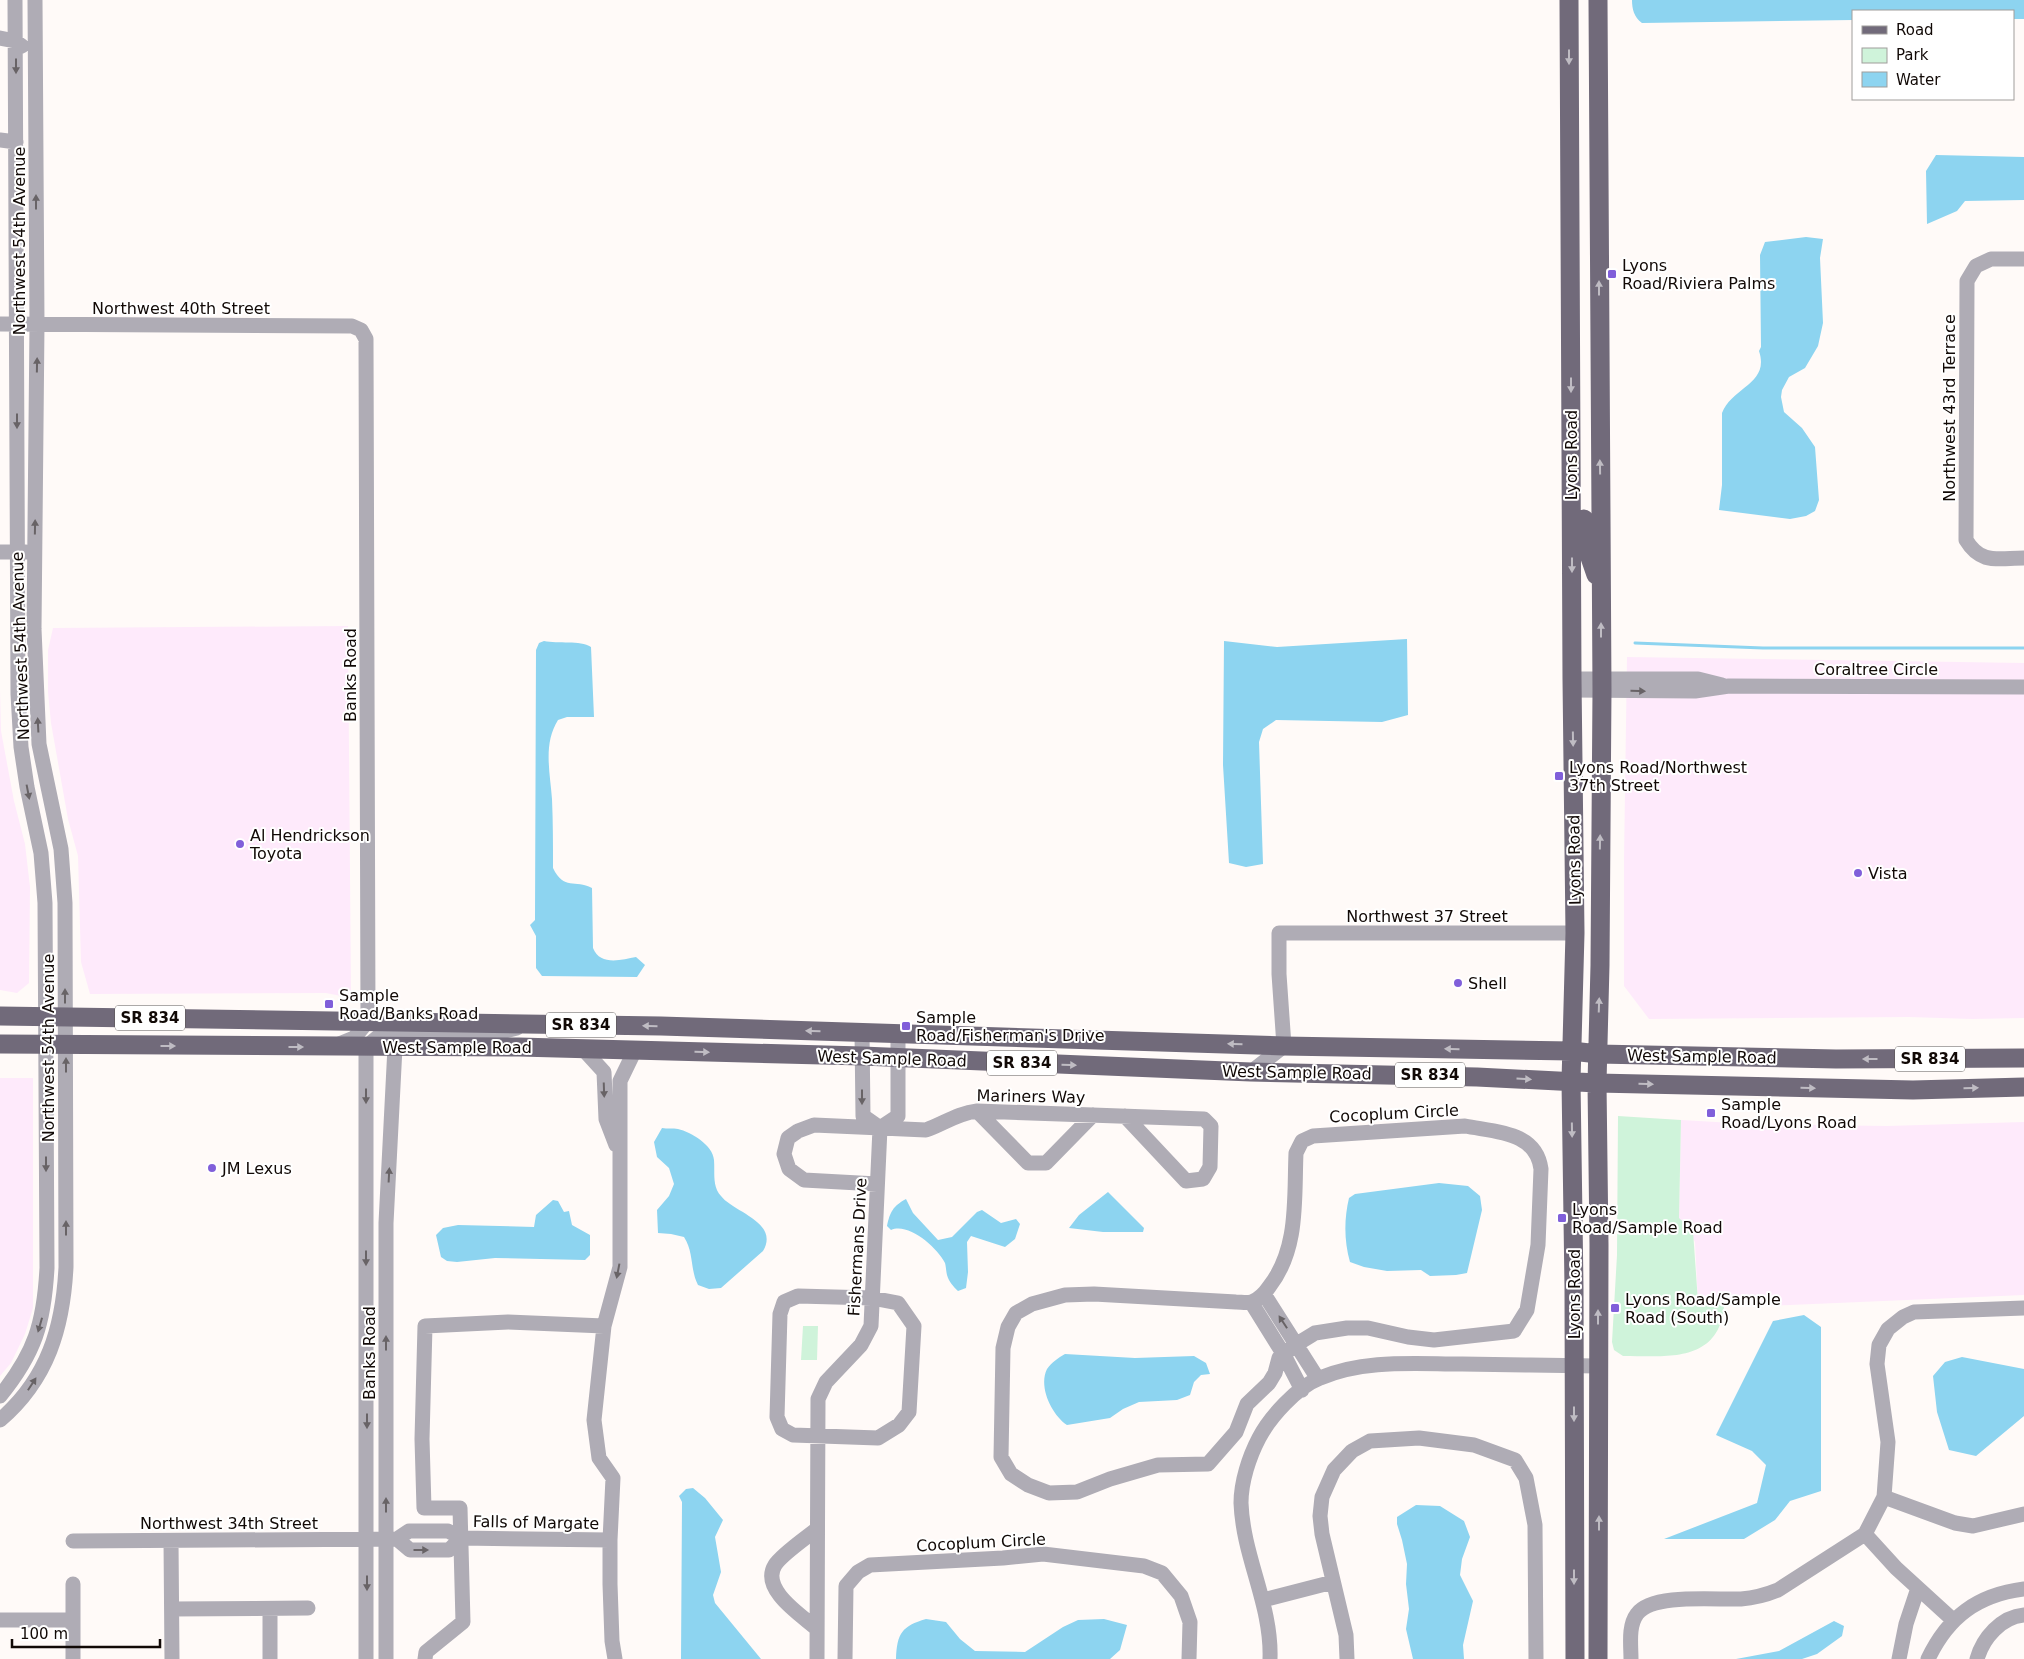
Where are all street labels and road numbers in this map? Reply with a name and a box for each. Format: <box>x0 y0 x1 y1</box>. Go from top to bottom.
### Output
street label: Northwest 54th Avenue <box>10 147 29 335</box>
street label: Northwest 40th Street <box>92 299 270 318</box>
street label: Northwest 43rd Terrace <box>1940 314 1959 502</box>
street label: Lyons Road <box>1562 410 1581 500</box>
street label: Northwest 54th Avenue <box>8 551 33 741</box>
street label: Banks Road <box>341 628 360 722</box>
street label: Coraltree Circle <box>1814 660 1938 679</box>
street label: Lyons Road <box>1564 815 1585 905</box>
street label: Northwest 37 Street <box>1346 907 1508 926</box>
street label: Northwest 54th Avenue <box>39 954 58 1142</box>
road number: SR 834 <box>115 1006 185 1030</box>
road number: SR 834 <box>546 1012 616 1038</box>
street label: West Sample Road <box>382 1038 532 1057</box>
street label: West Sample Road <box>817 1046 967 1071</box>
street label: West Sample Road <box>1627 1046 1777 1067</box>
road number: SR 834 <box>1895 1046 1965 1072</box>
road number: SR 834 <box>987 1050 1057 1076</box>
street label: West Sample Road <box>1222 1062 1372 1083</box>
road number: SR 834 <box>1395 1062 1465 1088</box>
street label: Mariners Way <box>976 1086 1085 1107</box>
street label: Cocoplum Circle <box>1329 1101 1459 1126</box>
street label: Fishermans Drive <box>844 1177 871 1317</box>
street label: Lyons Road <box>1565 1249 1584 1339</box>
street label: Banks Road <box>360 1306 379 1400</box>
street label: Falls of Margate <box>473 1512 599 1533</box>
street label: Northwest 34th Street <box>140 1514 318 1533</box>
street label: Cocoplum Circle <box>916 1530 1046 1555</box>

